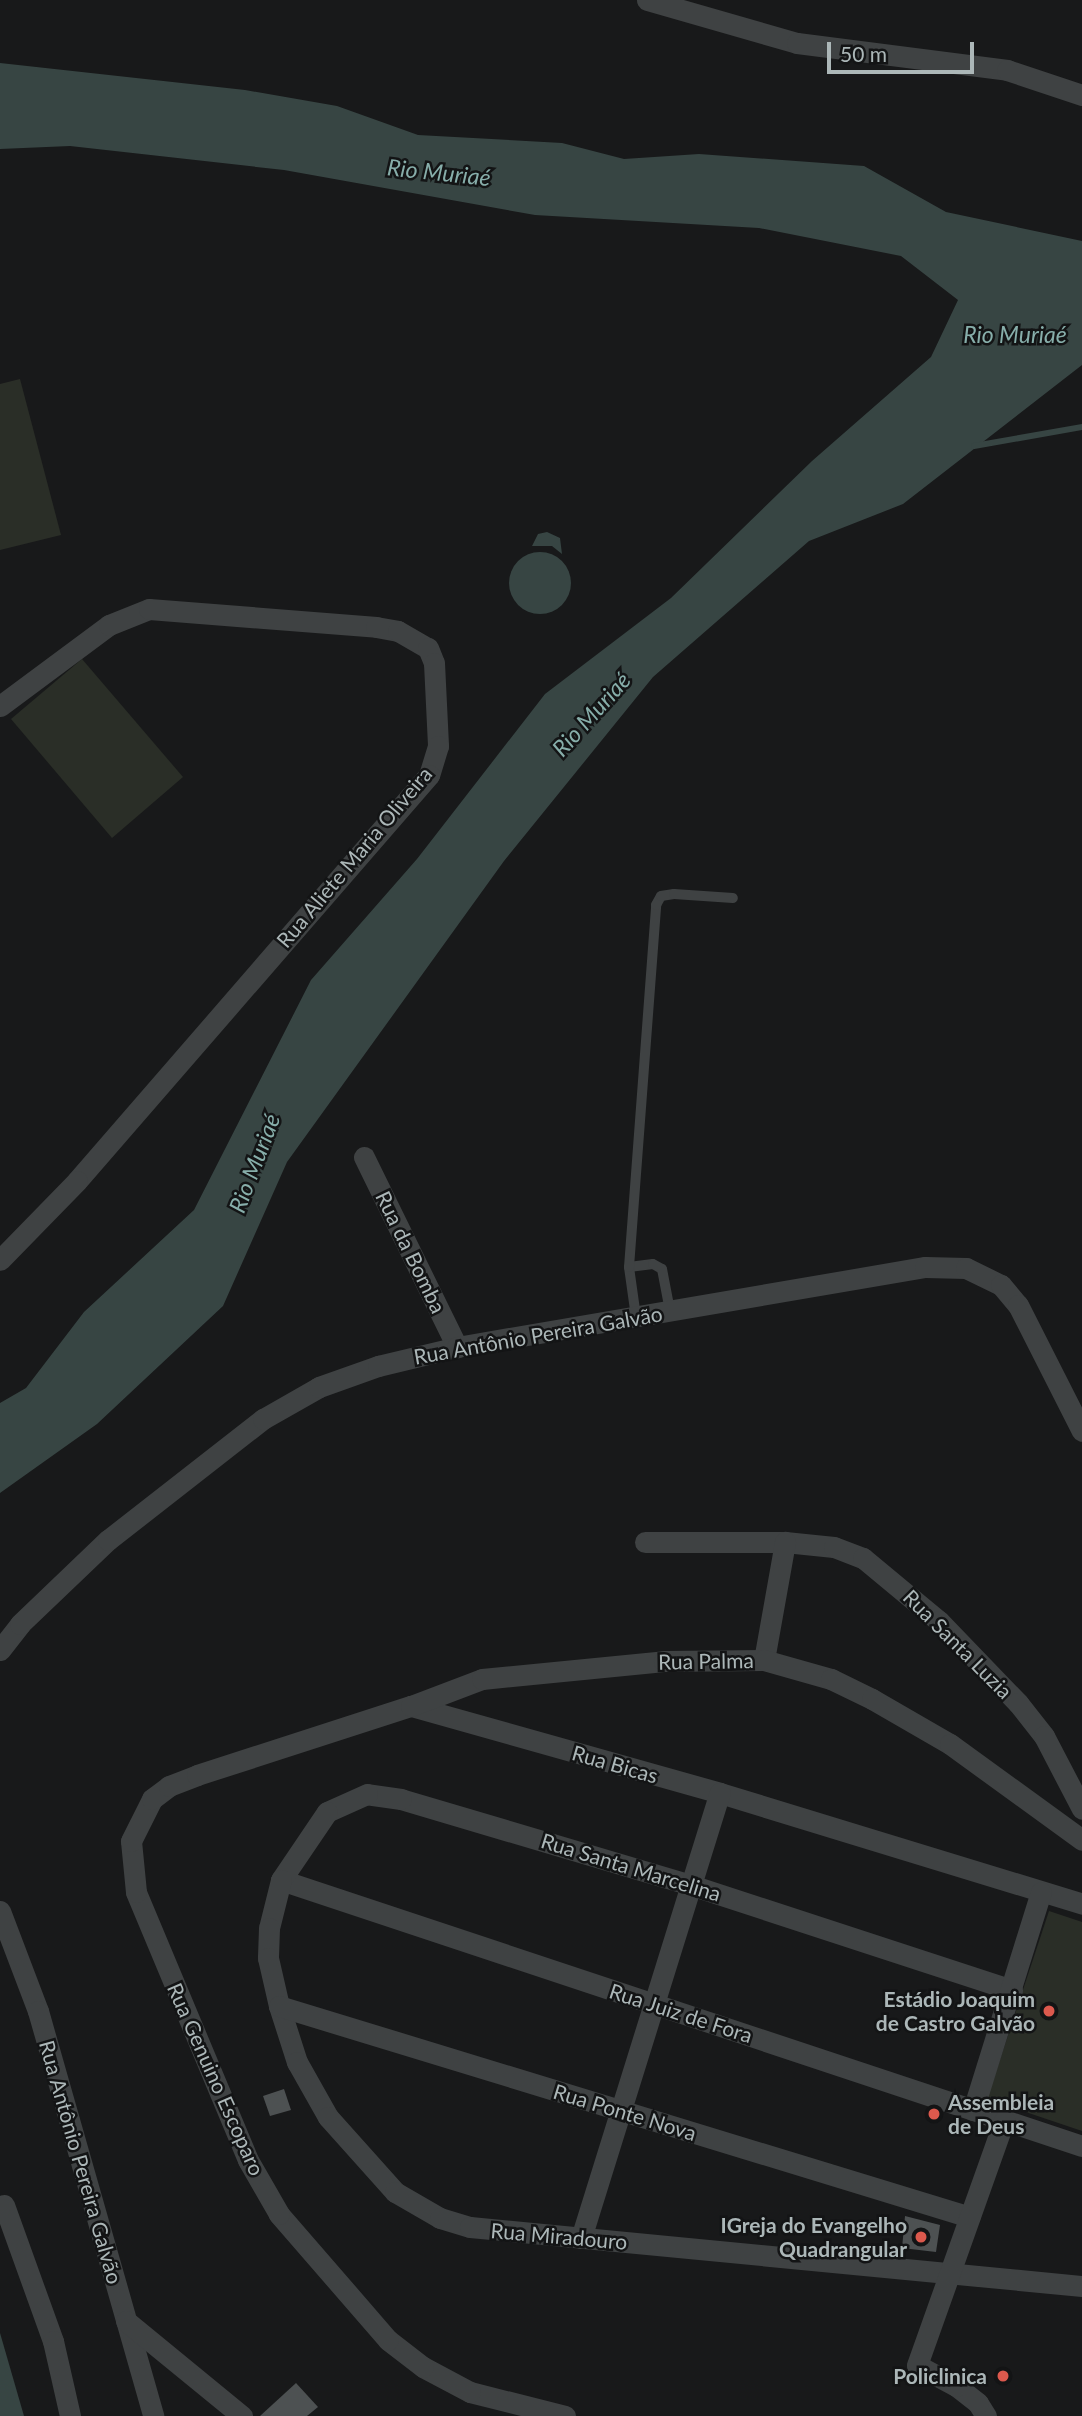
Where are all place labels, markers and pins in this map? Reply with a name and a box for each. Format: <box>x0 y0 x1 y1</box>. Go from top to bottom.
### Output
place label: Estádio Joaquim de Castro Galvão <box>876 1986 1035 2036</box>
marker: Estádio Joaquim de Castro Galvão <box>1041 2003 1057 2019</box>
place label: Assembleia de Deus <box>948 2089 1054 2139</box>
marker: Assembleia de Deus <box>926 2106 942 2122</box>
place label: IGreja do Evangelho Quadrangular <box>720 2212 907 2262</box>
marker: IGreja do Evangelho Quadrangular <box>913 2229 929 2245</box>
place label: Policlinica <box>893 2363 987 2389</box>
marker: Policlinica <box>993 2366 1013 2386</box>

